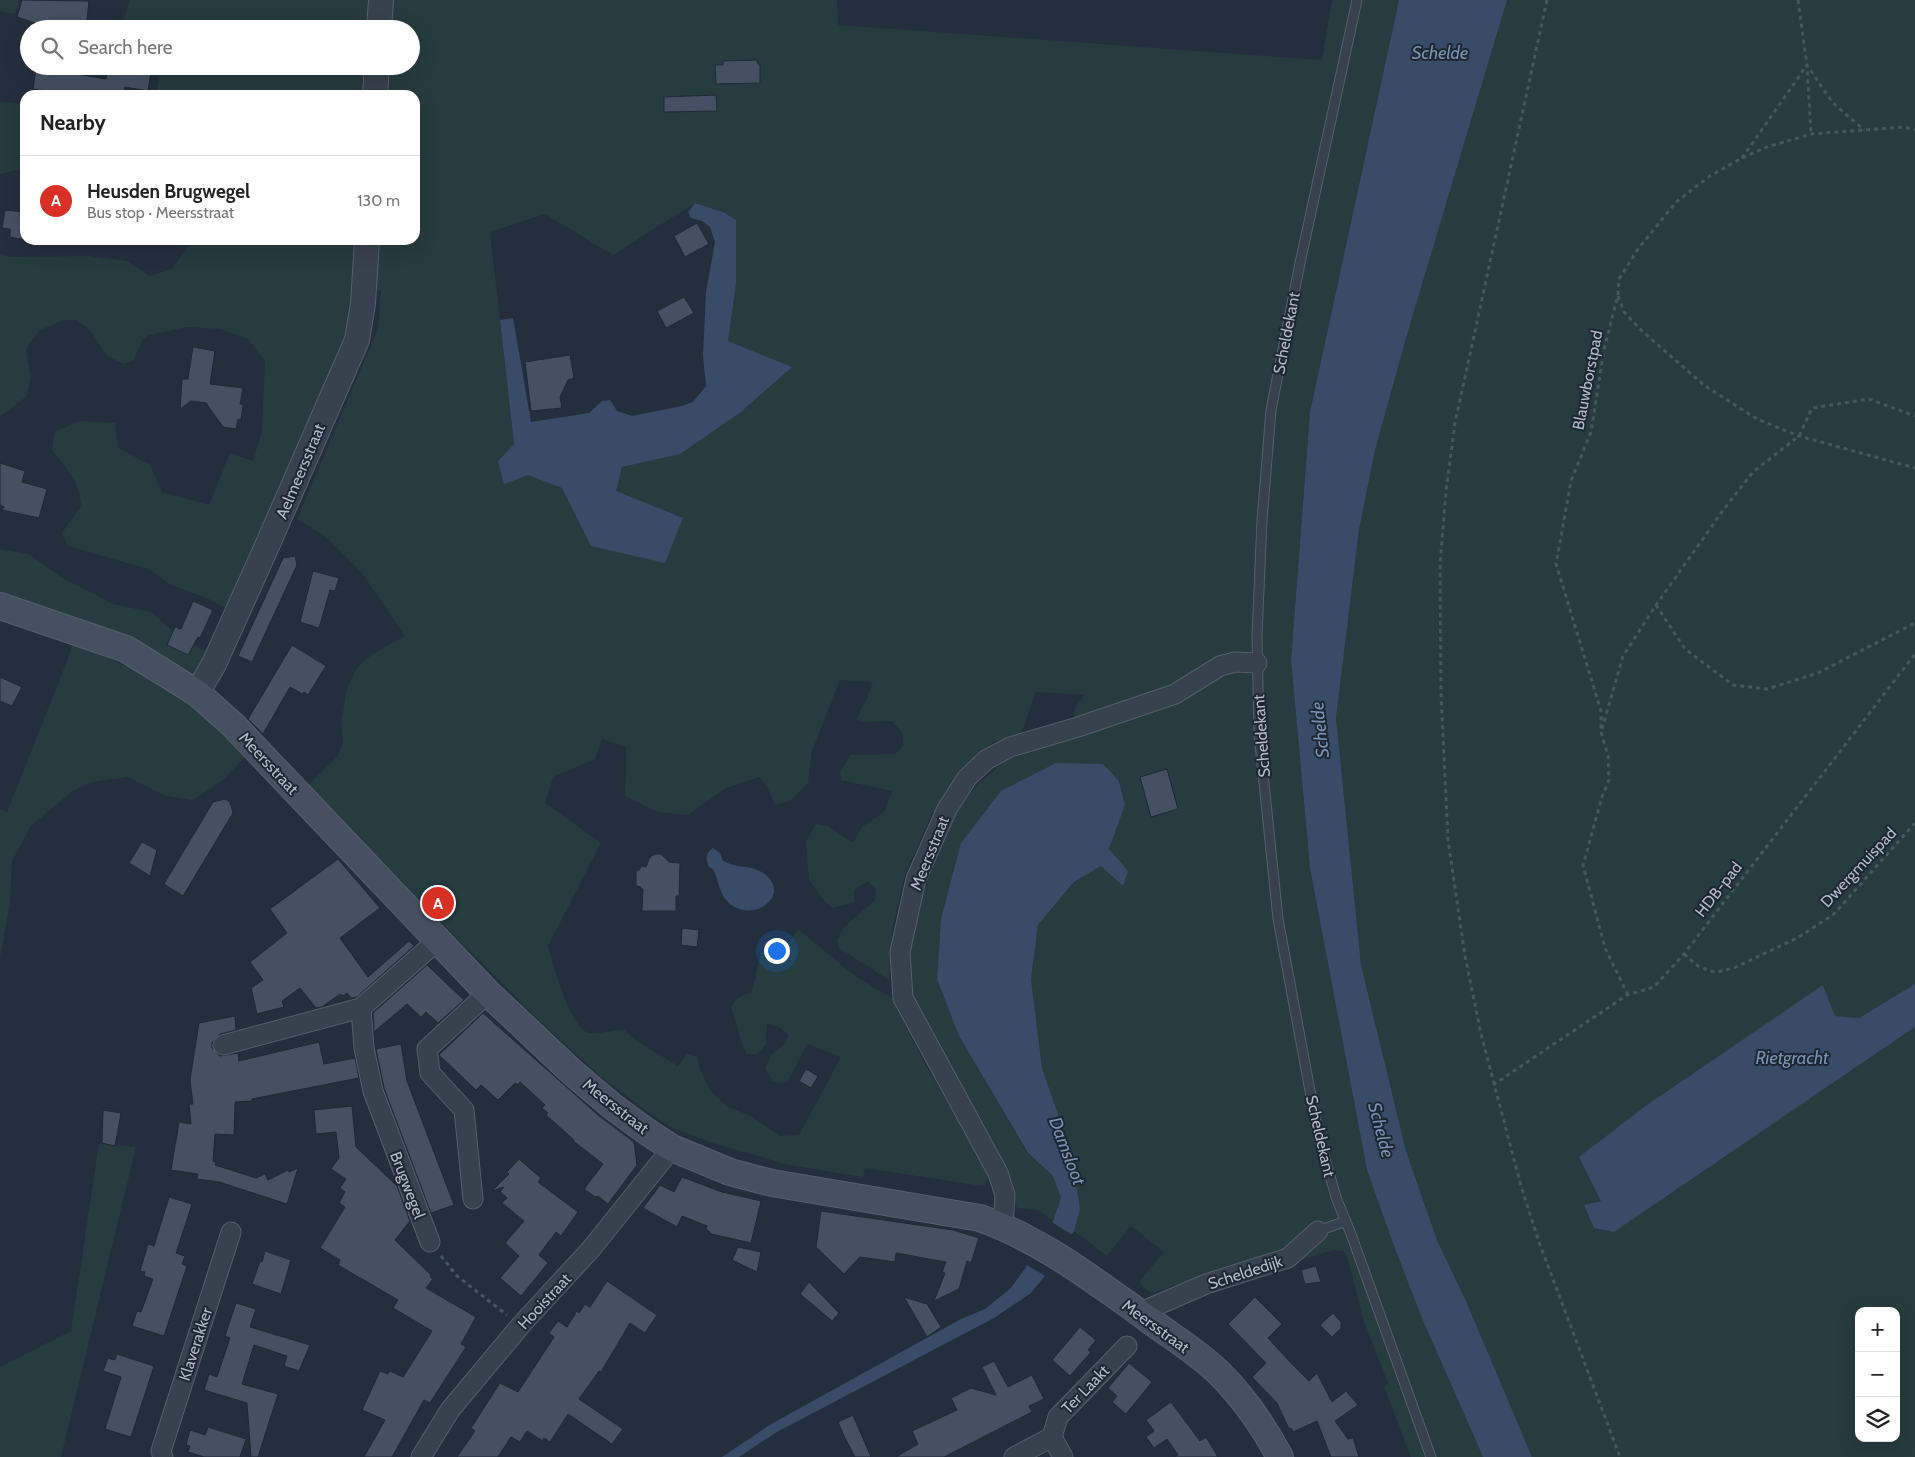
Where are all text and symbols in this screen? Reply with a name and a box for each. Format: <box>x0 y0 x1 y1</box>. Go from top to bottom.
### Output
search box <box>20 20 420 75</box>
icon: search <box>38 34 66 62</box>
text: Search here <box>78 36 172 59</box>
water label: Schelde <box>1412 42 1468 64</box>
text: Nearby <box>40 110 106 135</box>
text: Heusden Brugwegel <box>87 180 250 203</box>
text: A <box>51 191 61 210</box>
text: 130 m <box>357 191 400 210</box>
text: Bus stop · Meersstraat <box>87 203 234 222</box>
street label: Scheldekant <box>1269 290 1304 376</box>
street label: Blauwborstpad <box>1569 329 1606 432</box>
street label: Aelmeersstraat <box>272 420 329 522</box>
street label: Scheldekant <box>1249 693 1274 778</box>
water label: Schelde <box>1306 701 1334 759</box>
street label: Meersstraat <box>235 728 303 799</box>
street label: Meersstraat <box>906 813 953 893</box>
street label: Dwergmuispad <box>1817 823 1900 911</box>
street label: HDB-pad <box>1691 858 1746 921</box>
pin: A <box>422 884 454 922</box>
your location <box>764 938 790 964</box>
water label: Rietgracht <box>1756 1047 1829 1069</box>
street label: Meersstraat <box>579 1075 653 1138</box>
street label: Scheldekant <box>1302 1093 1339 1179</box>
water label: Schelde <box>1363 1100 1399 1160</box>
water label: Damsloot <box>1044 1114 1090 1189</box>
street label: Brugwegel <box>386 1149 429 1222</box>
street label: Scheldedijk <box>1206 1251 1286 1293</box>
street label: Hooistraat <box>514 1269 575 1333</box>
street label: Meersstraat <box>1118 1296 1193 1357</box>
street label: Klaverakker <box>175 1304 217 1383</box>
map controls <box>1855 1307 1900 1442</box>
button: + <box>1855 1307 1900 1352</box>
button: − <box>1855 1352 1900 1397</box>
street label: Ter Laakt <box>1058 1361 1113 1418</box>
button: layers <box>1855 1397 1900 1442</box>

